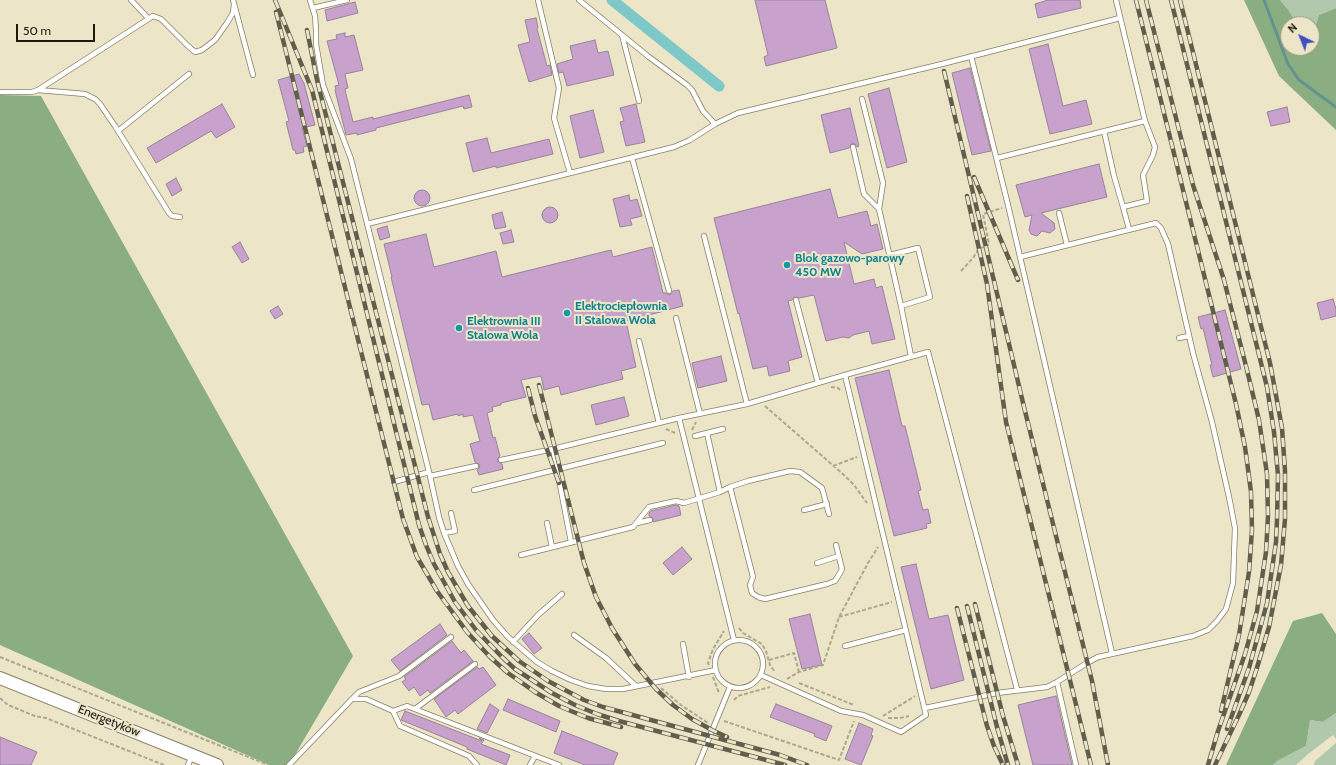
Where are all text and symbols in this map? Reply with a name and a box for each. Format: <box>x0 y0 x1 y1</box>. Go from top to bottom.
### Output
scale bar <box>18 16 97 42</box>
north arrow <box>1280 16 1320 56</box>
text: N <box>1285 20 1300 36</box>
text: 50 m <box>23 23 51 38</box>
place label: Blok gazowo-parowy 450 MW <box>795 251 904 279</box>
marker: Blok gazowo-parowy 450 MW <box>782 260 792 270</box>
place label: Elektrociepłownia II Stalowa Wola <box>575 299 667 327</box>
marker: Elektrociepłownia II Stalowa Wola <box>562 308 572 318</box>
place label: Elektrownia III Stalowa Wola <box>467 314 541 342</box>
marker: Elektrownia III Stalowa Wola <box>454 323 464 333</box>
street label: Energetyków <box>76 702 142 740</box>

